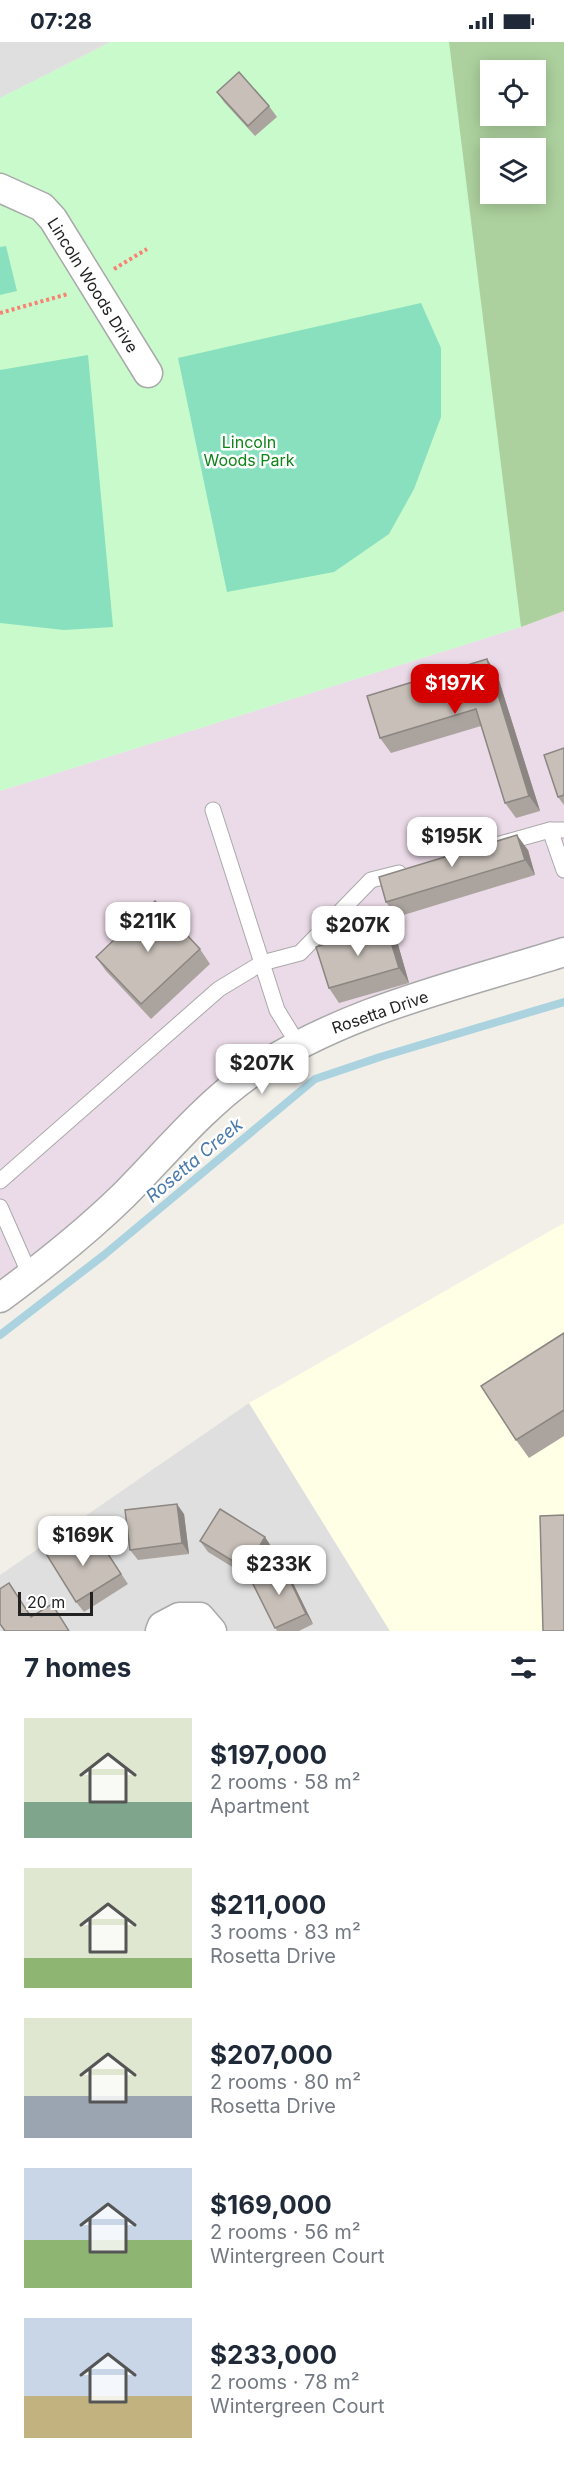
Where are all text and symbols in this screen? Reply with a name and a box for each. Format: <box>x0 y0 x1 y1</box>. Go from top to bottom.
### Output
text: 07:28 <box>30 8 92 34</box>
map controls <box>480 60 546 204</box>
button: locate <box>480 60 546 126</box>
button: layers <box>480 138 546 204</box>
street label: Lincoln Woods Drive <box>43 214 143 356</box>
park label: Lincoln Woods Park <box>203 432 295 470</box>
pin: $197K <box>413 664 497 715</box>
text: $197K <box>425 671 485 695</box>
pin: $195K <box>410 817 494 868</box>
text: $195K <box>421 824 483 848</box>
pin: $211K <box>106 902 190 953</box>
pin: $207K <box>316 906 400 957</box>
text: $211K <box>119 909 177 933</box>
text: $207K <box>326 913 390 937</box>
street label: Rosetta Drive <box>329 986 431 1038</box>
pin: $207K <box>220 1044 304 1095</box>
text: $207K <box>230 1051 294 1075</box>
water label: Rosetta Creek <box>141 1113 247 1206</box>
pin: $169K <box>41 1516 125 1567</box>
text: $169K <box>52 1523 114 1547</box>
pin: $233K <box>237 1545 321 1596</box>
text: $233K <box>246 1552 312 1576</box>
scale bar <box>18 1589 93 1616</box>
text: 20 m <box>27 1592 65 1612</box>
icon: filters <box>507 1651 540 1684</box>
text: 7 homes <box>24 1652 131 1683</box>
text: $197,000 <box>210 1739 327 1770</box>
icon: home <box>72 1742 144 1814</box>
text: 2 rooms · 58 m² <box>210 1770 361 1794</box>
text: Apartment <box>210 1794 309 1818</box>
text: $211,000 <box>210 1889 326 1920</box>
icon: home <box>72 1892 144 1964</box>
text: 3 rooms · 83 m² <box>210 1920 361 1944</box>
text: Rosetta Drive <box>210 1944 336 1968</box>
text: $207,000 <box>210 2039 333 2070</box>
icon: home <box>72 2042 144 2114</box>
text: 2 rooms · 80 m² <box>210 2070 361 2094</box>
text: Rosetta Drive <box>210 2094 336 2118</box>
text: $169,000 <box>210 2189 332 2220</box>
icon: home <box>72 2192 144 2264</box>
text: 2 rooms · 56 m² <box>210 2220 361 2244</box>
text: Wintergreen Court <box>210 2244 385 2268</box>
text: $233,000 <box>210 2339 337 2370</box>
icon: home <box>72 2342 144 2414</box>
text: 2 rooms · 78 m² <box>210 2370 359 2394</box>
text: Wintergreen Court <box>210 2394 385 2418</box>

